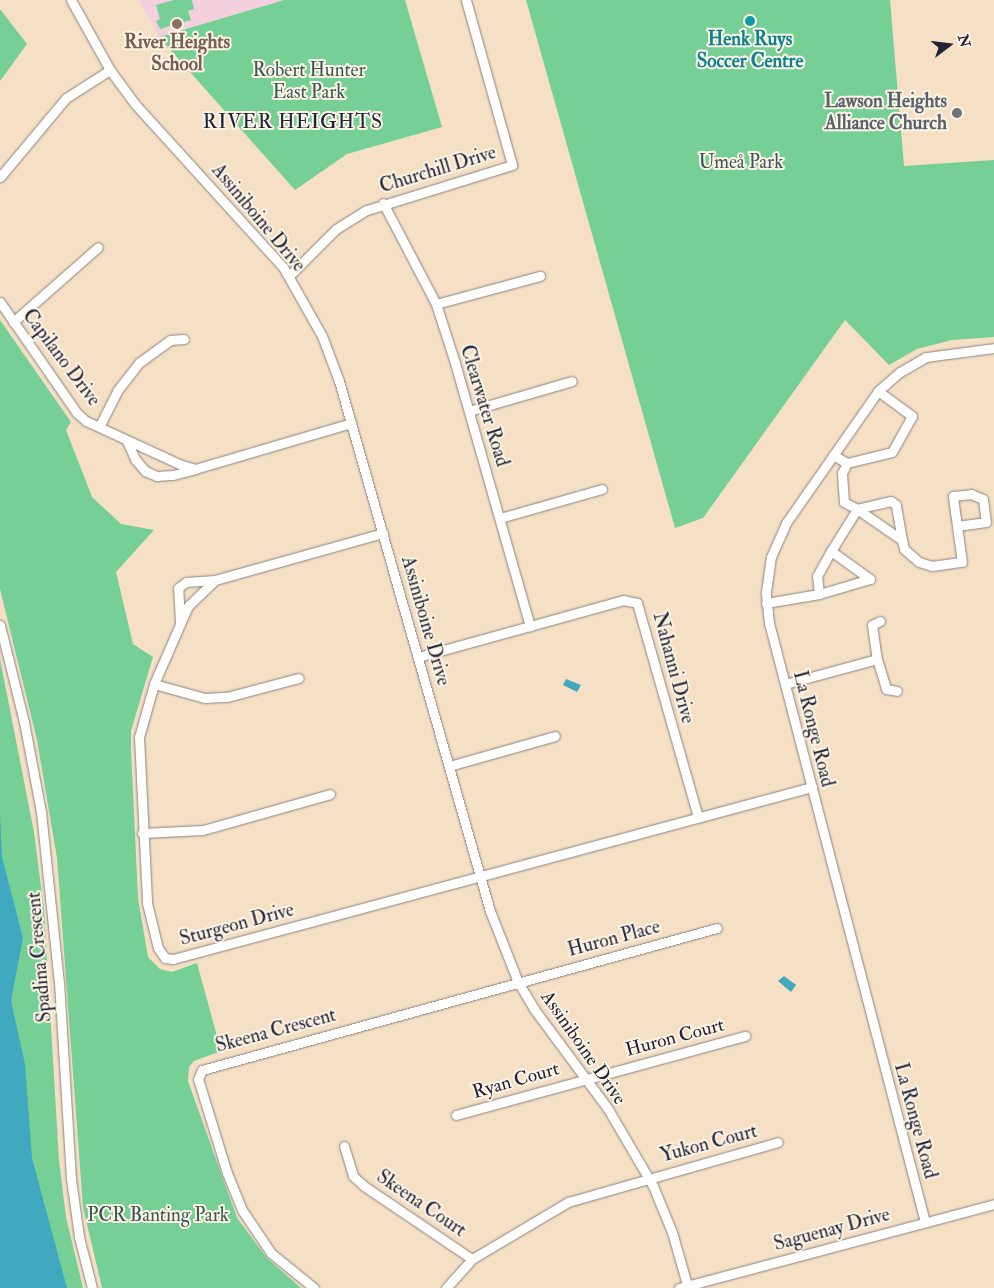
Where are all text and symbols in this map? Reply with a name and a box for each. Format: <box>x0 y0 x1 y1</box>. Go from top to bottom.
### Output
marker: Henk Ruys Soccer Centre <box>744 15 756 27</box>
marker: River Heights School <box>171 18 183 30</box>
north arrow <box>924 20 974 70</box>
place label: Henk Ruys Soccer Centre <box>697 29 803 73</box>
place label: River Heights School <box>124 32 230 76</box>
text: N <box>954 33 974 49</box>
park label: Robert Hunter East Park <box>252 60 366 104</box>
place label: Lawson Heights Alliance Church <box>824 91 947 135</box>
marker: Lawson Heights Alliance Church <box>951 107 963 119</box>
district label: RIVER HEIGHTS <box>201 109 385 133</box>
street label: Churchill Drive <box>377 141 499 199</box>
park label: Umeå Park <box>699 152 783 174</box>
street label: Assiniboine Drive <box>206 159 310 277</box>
street label: Capilano Drive <box>17 305 105 411</box>
street label: Clearwater Road <box>455 342 513 470</box>
street label: Assiniboine Drive <box>396 554 454 688</box>
street label: Nahanni Drive <box>647 610 699 726</box>
street label: La Ronge Road <box>788 669 838 789</box>
street label: Spadina Crescent <box>23 891 57 1023</box>
street label: Sturgeon Drive <box>177 899 297 951</box>
street label: Huron Place <box>565 916 663 962</box>
street label: Assiniboine Drive <box>535 987 631 1109</box>
street label: Skeena Crescent <box>213 1004 339 1058</box>
street label: Huron Court <box>623 1014 727 1062</box>
street label: Ryan Court <box>470 1058 562 1104</box>
street label: La Ronge Road <box>889 1061 941 1181</box>
street label: Yukon Court <box>658 1120 760 1168</box>
street label: Skeena Court <box>372 1166 470 1242</box>
street label: Saguenay Drive <box>772 1204 892 1256</box>
park label: PCR Banting Park <box>87 1205 229 1227</box>

